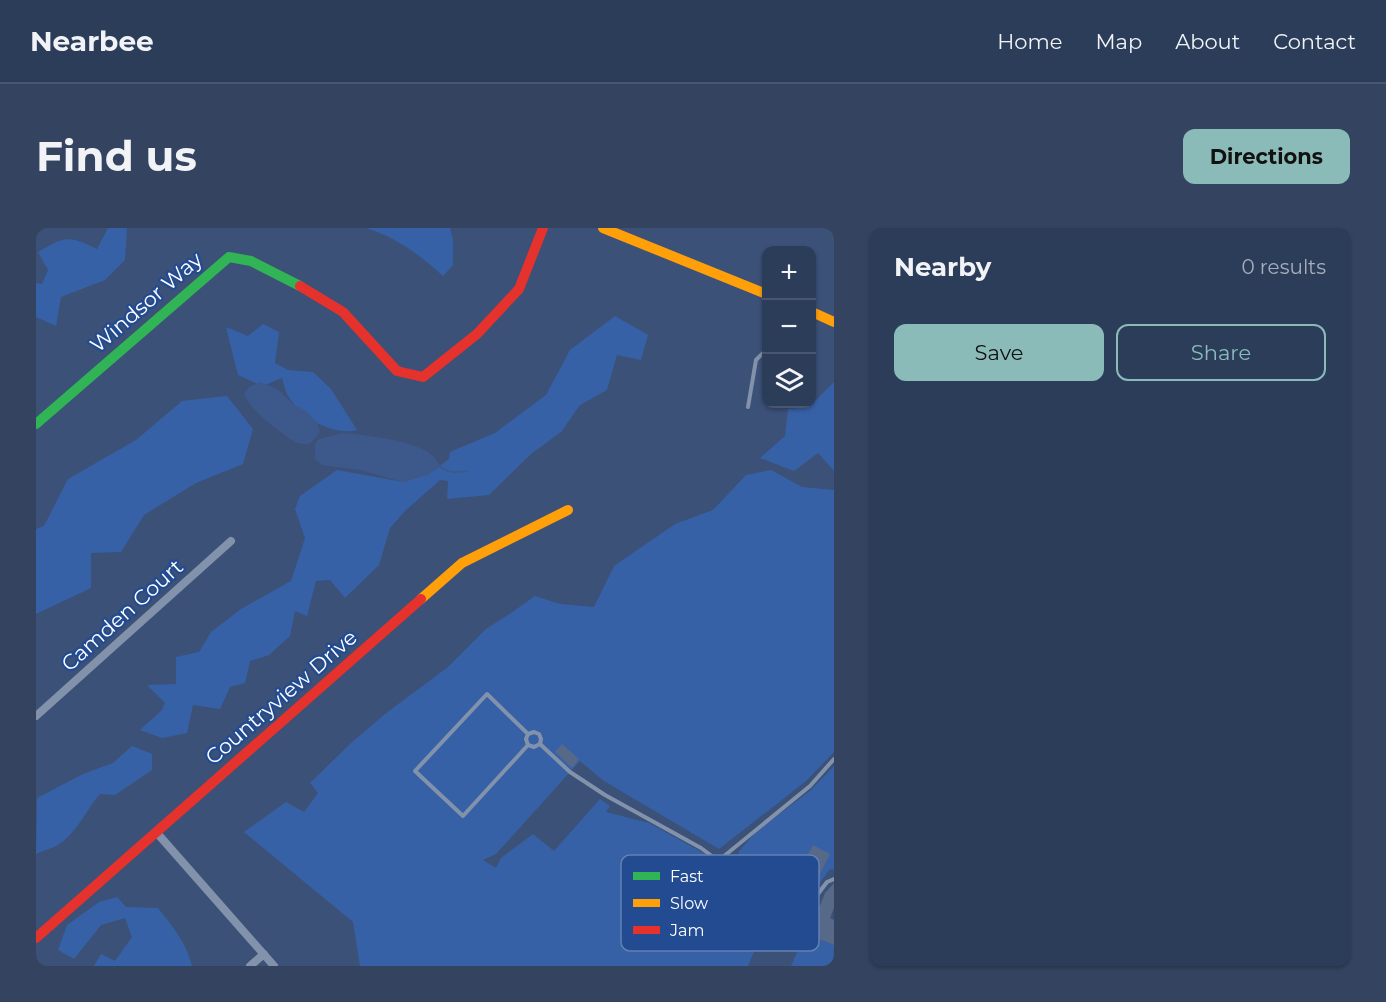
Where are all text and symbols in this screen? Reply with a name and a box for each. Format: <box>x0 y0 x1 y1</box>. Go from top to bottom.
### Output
text: Nearbee <box>30 24 154 58</box>
text: Home <box>997 29 1062 54</box>
text: Map <box>1095 29 1142 54</box>
text: About <box>1175 29 1240 54</box>
text: Contact <box>1273 29 1356 54</box>
button: Directions <box>1183 129 1350 184</box>
text: Find us <box>36 130 197 182</box>
street label: Windsor Way <box>85 246 207 357</box>
map controls <box>762 246 816 408</box>
button: + <box>762 246 816 300</box>
text: Nearby <box>894 251 991 283</box>
text: 0 results <box>1241 255 1326 279</box>
button: − <box>762 300 816 354</box>
button: Save <box>894 324 1104 381</box>
button: Share <box>1116 324 1326 381</box>
button: layers <box>762 354 816 408</box>
street label: Camden Court <box>56 554 188 676</box>
street label: Countryview Drive <box>200 624 362 770</box>
legend <box>621 855 819 951</box>
text: Fast <box>670 867 704 886</box>
text: Slow <box>670 894 708 913</box>
text: Jam <box>669 921 704 940</box>

